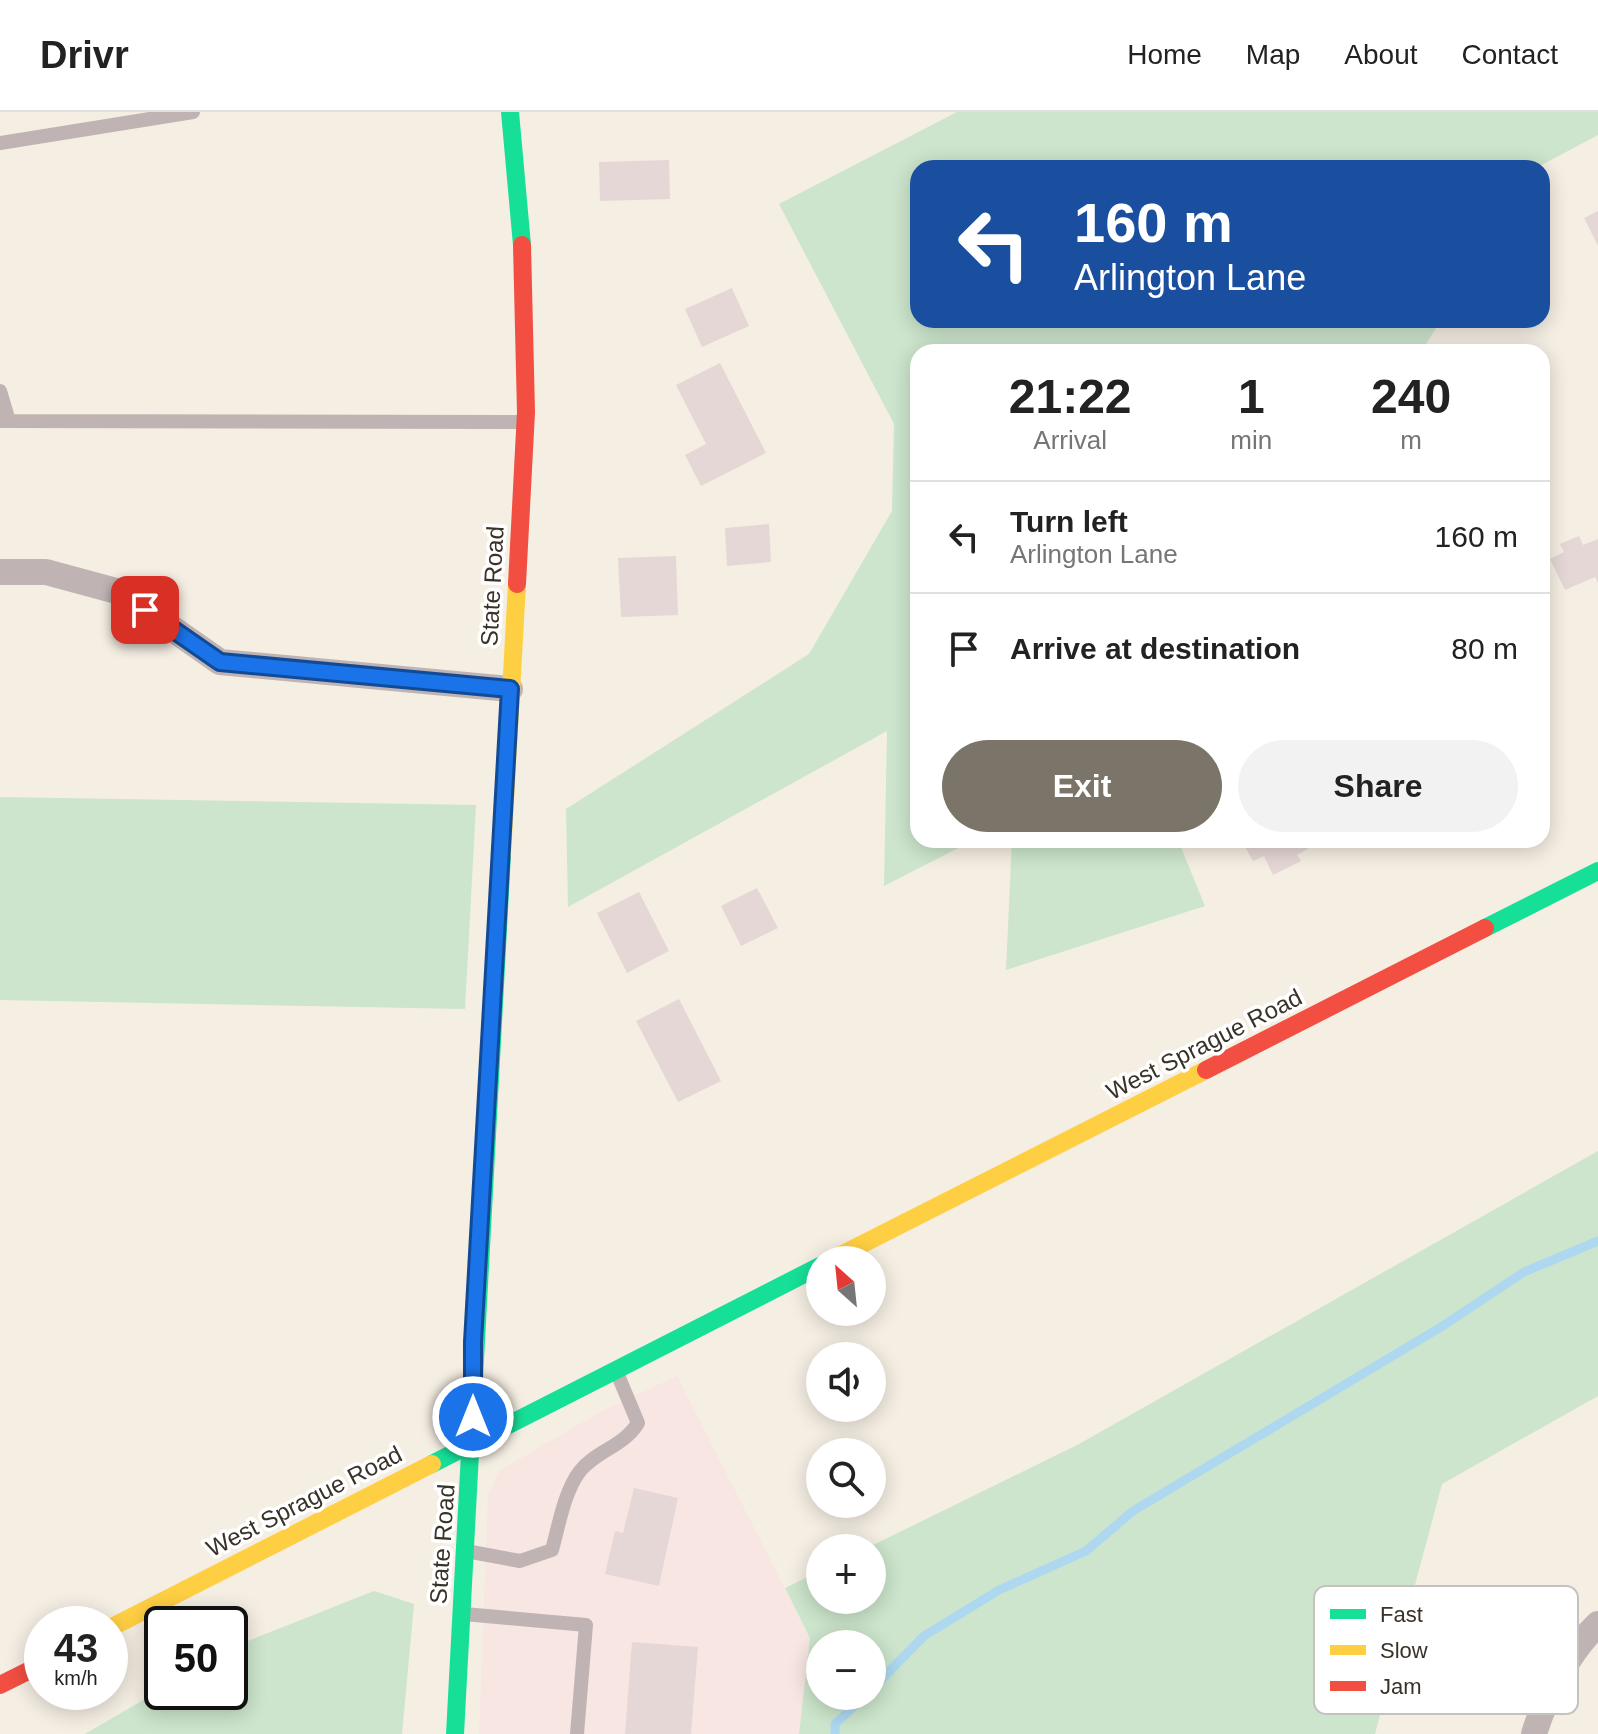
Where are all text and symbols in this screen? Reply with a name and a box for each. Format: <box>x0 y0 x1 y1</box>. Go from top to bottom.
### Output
text: Drivr <box>40 34 129 76</box>
text: Home <box>1127 39 1202 70</box>
text: Map <box>1246 39 1300 70</box>
text: About <box>1344 39 1418 70</box>
text: Contact <box>1462 39 1558 70</box>
text: 160 m <box>1074 191 1233 254</box>
icon: left <box>942 192 1046 296</box>
text: Arlington Lane <box>1074 257 1306 298</box>
text: 21:22 <box>1009 370 1132 423</box>
text: 1 <box>1238 370 1265 423</box>
text: 240 <box>1371 370 1451 423</box>
text: Arrival <box>1033 425 1107 455</box>
text: min <box>1230 425 1272 455</box>
text: m <box>1400 425 1422 455</box>
text: Turn left <box>1010 505 1128 538</box>
icon: left <box>942 515 986 559</box>
text: 160 m <box>1435 520 1518 553</box>
street label: State Road <box>475 525 509 647</box>
text: Arlington Lane <box>1010 539 1178 569</box>
pin <box>111 576 179 644</box>
icon: arrive <box>123 588 167 632</box>
icon: arrive <box>942 627 986 671</box>
text: Arrive at destination <box>1010 632 1300 665</box>
text: 80 m <box>1451 632 1518 665</box>
button: Exit <box>942 740 1222 832</box>
button: Share <box>1238 740 1518 832</box>
street label: West Sprague Road <box>1102 983 1306 1105</box>
north arrow <box>806 1246 886 1326</box>
map controls <box>806 1246 886 1710</box>
button: sound <box>806 1342 886 1422</box>
position arrow <box>431 1375 515 1459</box>
button: search <box>806 1438 886 1518</box>
street label: West Sprague Road <box>202 1440 406 1562</box>
street label: State Road <box>424 1483 460 1605</box>
button: + <box>806 1534 886 1614</box>
legend <box>1314 1586 1578 1714</box>
text: Fast <box>1380 1602 1423 1627</box>
speed limit sign: 50 <box>144 1606 248 1710</box>
text: 43 <box>54 1626 98 1670</box>
button: − <box>806 1630 886 1710</box>
text: Slow <box>1380 1638 1428 1663</box>
text: km/h <box>54 1667 98 1689</box>
text: Jam <box>1380 1674 1422 1699</box>

